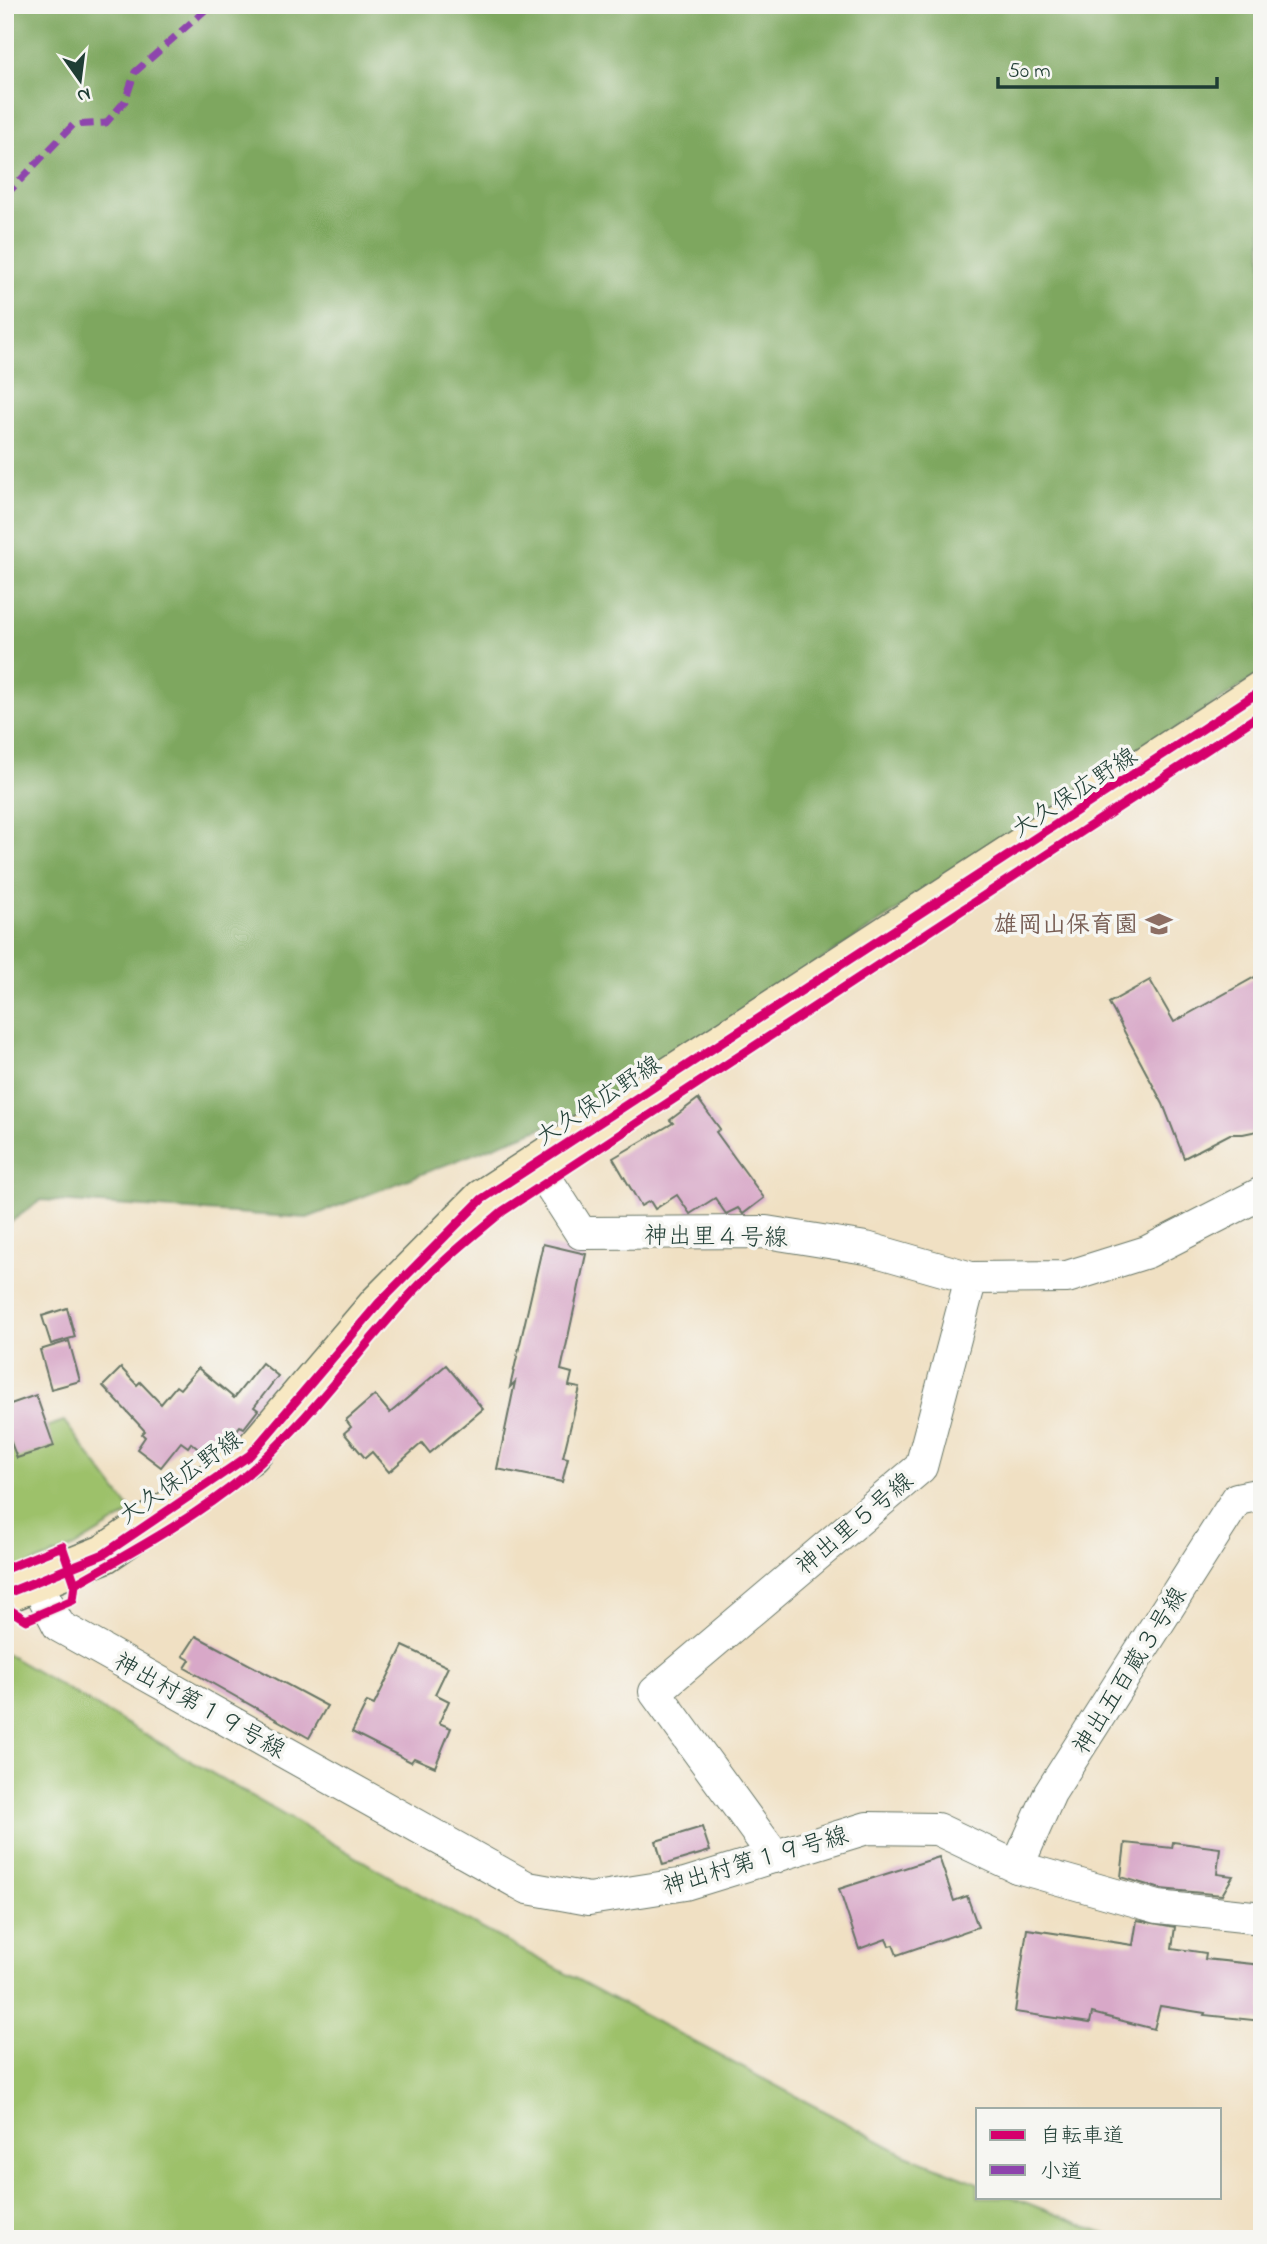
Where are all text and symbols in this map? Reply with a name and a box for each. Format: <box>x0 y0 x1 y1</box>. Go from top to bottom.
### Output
north arrow <box>46 46 116 116</box>
scale bar <box>998 46 1216 90</box>
text: 50 m <box>1008 57 1051 87</box>
text: N <box>74 79 93 109</box>
street label: 大久保広野線 <box>1005 740 1145 848</box>
place label: 雄岡山保育園 <box>994 909 1138 944</box>
school or university icon: 雄岡山保育園 <box>1144 909 1174 939</box>
street label: 大久保広野線 <box>529 1048 669 1156</box>
street label: 神出里４号線 <box>644 1220 788 1257</box>
street label: 大久保広野線 <box>112 1423 250 1535</box>
street label: 神出里５号線 <box>789 1465 922 1585</box>
street label: 神出五百蔵３号線 <box>1065 1581 1197 1762</box>
street label: 神出村第１９号線 <box>106 1645 291 1769</box>
street label: 神出村第１９号線 <box>659 1819 853 1906</box>
legend <box>976 2108 1222 2198</box>
text: 自転車道 <box>1040 2122 1124 2152</box>
text: 小道 <box>1040 2158 1082 2188</box>

